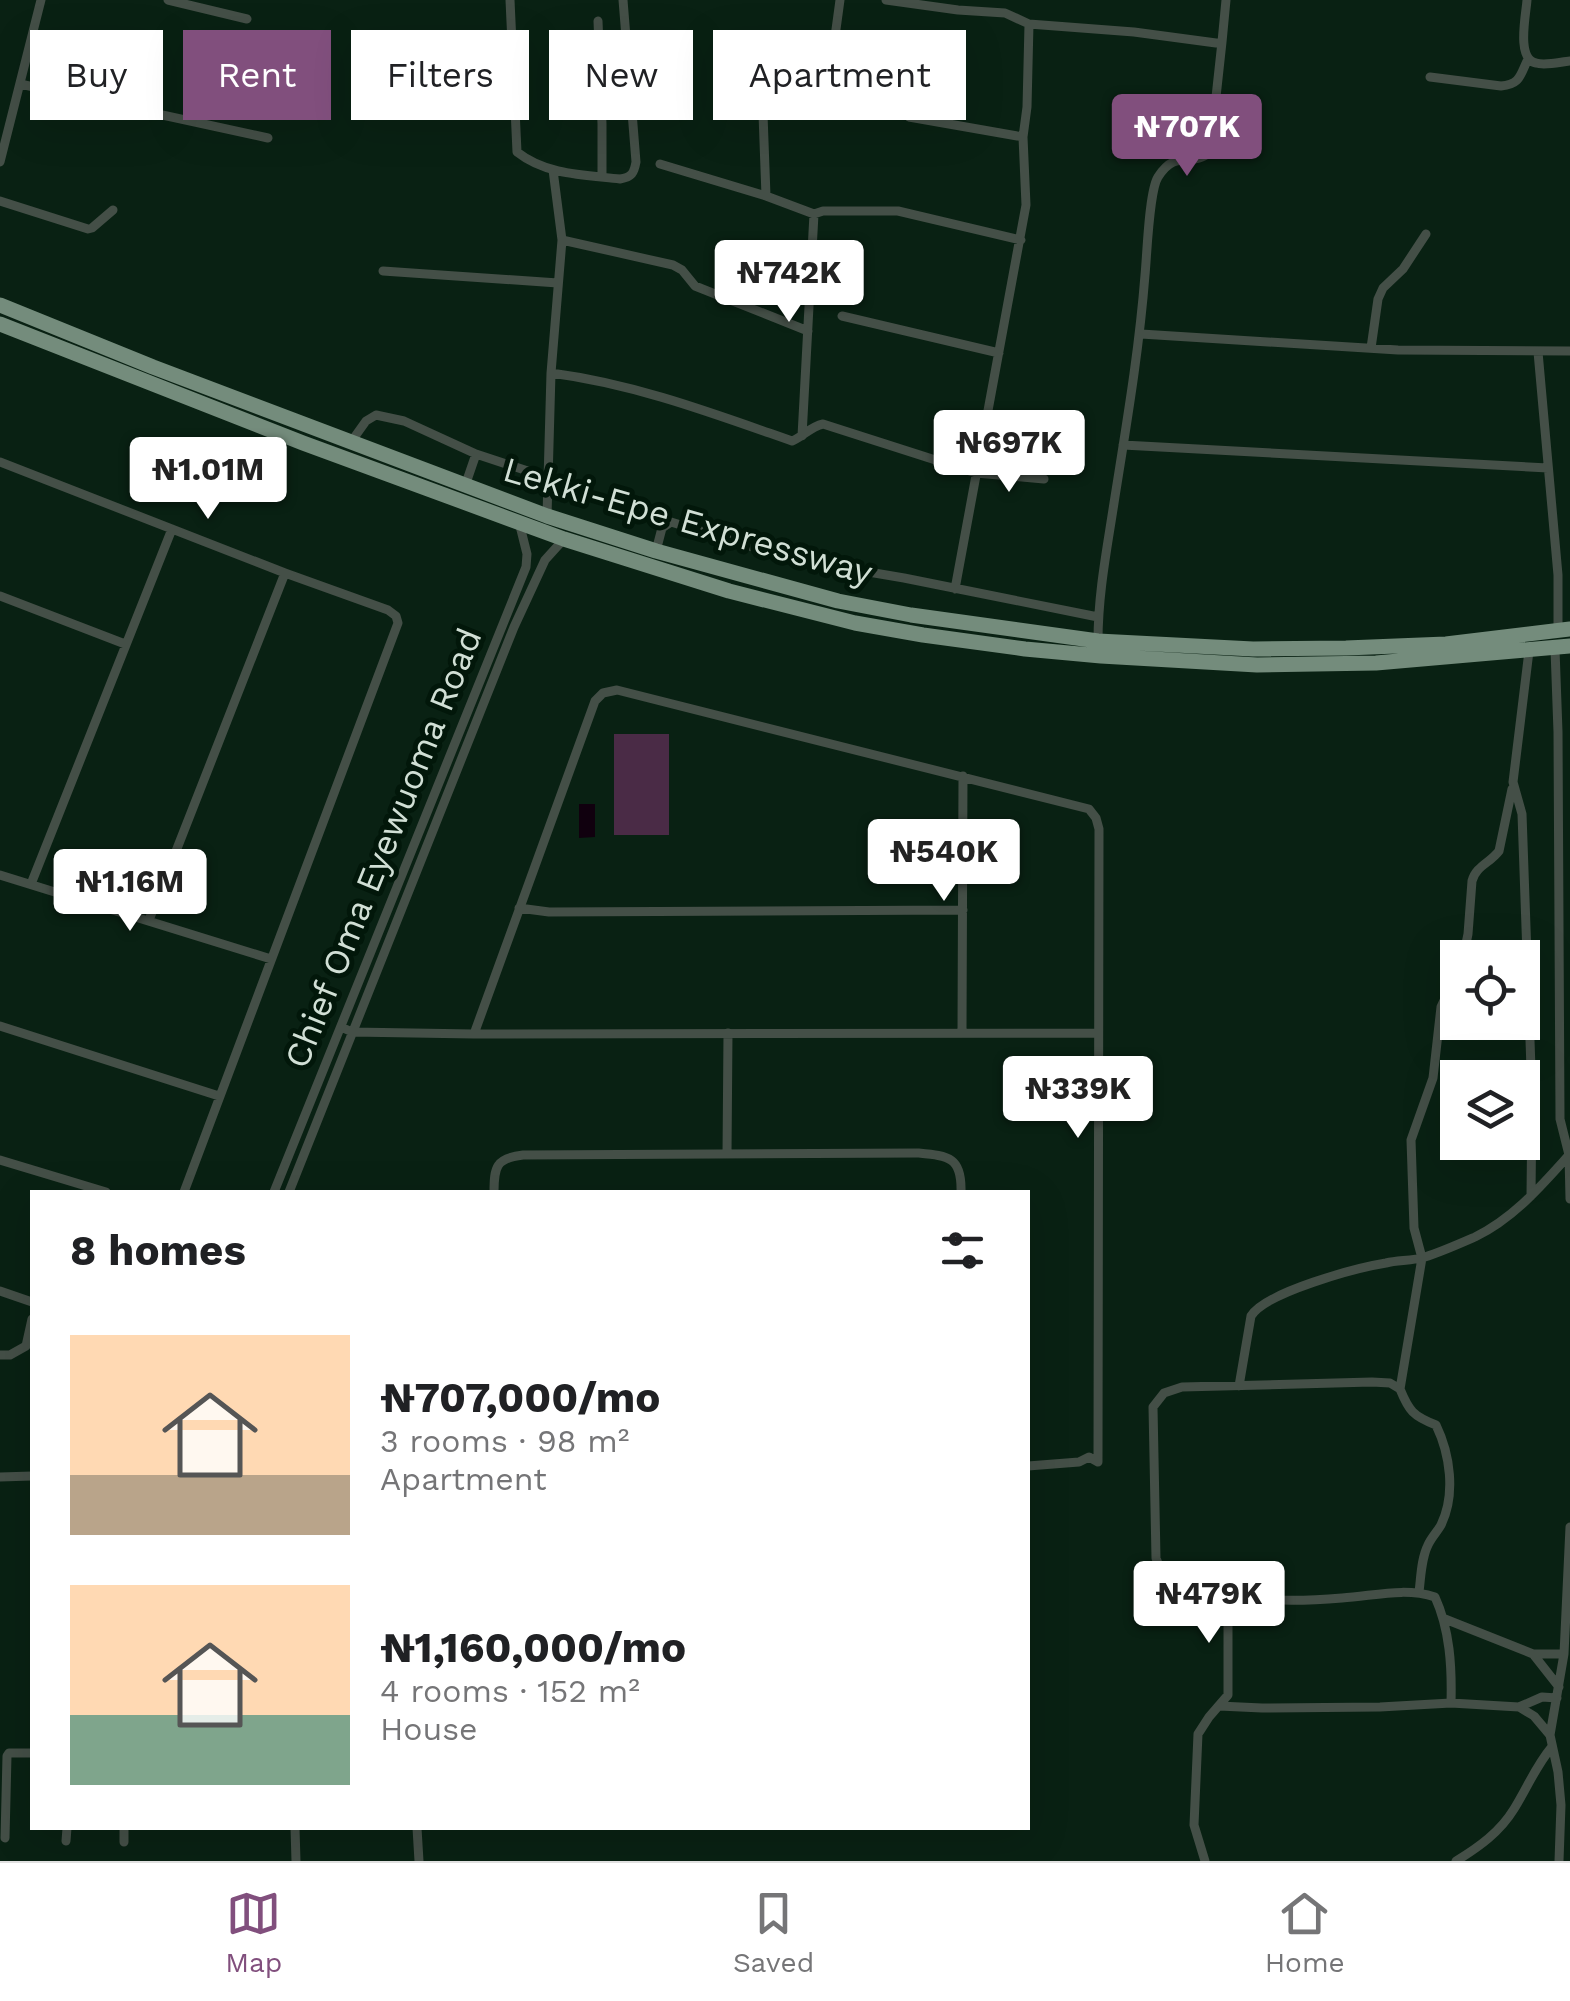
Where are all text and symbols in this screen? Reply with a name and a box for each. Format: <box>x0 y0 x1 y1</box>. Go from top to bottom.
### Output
chip: Buy <box>30 30 163 120</box>
chip: Rent <box>183 30 331 120</box>
chip: Filters <box>351 30 529 120</box>
chip: New <box>549 30 693 120</box>
chip: Apartment <box>713 30 966 120</box>
pin: ₦707K <box>1117 94 1257 179</box>
text: ₦707K <box>1134 107 1240 145</box>
pin: ₦742K <box>719 240 859 325</box>
text: ₦742K <box>737 253 841 291</box>
pin: ₦697K <box>939 410 1079 495</box>
text: ₦697K <box>956 423 1062 461</box>
pin: ₦1.01M <box>127 437 289 522</box>
street label: Lekki-Epe Expressway <box>498 448 878 594</box>
text: ₦1.01M <box>152 450 264 488</box>
street label: Chief Oma Eyewuoma Road <box>275 622 491 1074</box>
pin: ₦540K <box>874 819 1014 904</box>
text: ₦540K <box>890 832 998 870</box>
pin: ₦1.16M <box>49 849 211 934</box>
text: ₦1.16M <box>76 862 184 900</box>
map controls <box>1440 940 1540 1160</box>
button: locate <box>1440 940 1540 1040</box>
pin: ₦339K <box>1008 1056 1148 1141</box>
button: layers <box>1440 1060 1540 1160</box>
text: ₦339K <box>1025 1069 1131 1107</box>
icon: filters <box>935 1223 990 1278</box>
text: 8 homes <box>70 1226 246 1275</box>
text: ₦707,000/mo <box>380 1373 660 1422</box>
icon: home <box>150 1375 270 1495</box>
text: 3 rooms · 98 m² <box>380 1422 629 1460</box>
text: Apartment <box>380 1460 547 1498</box>
pin: ₦479K <box>1139 1561 1279 1646</box>
text: ₦479K <box>1156 1574 1262 1612</box>
text: ₦1,160,000/mo <box>380 1623 686 1672</box>
icon: home <box>150 1625 270 1745</box>
text: 4 rooms · 152 m² <box>380 1672 640 1710</box>
text: House <box>380 1710 478 1748</box>
tab: Map <box>225 1886 282 1979</box>
tab: Saved <box>733 1886 814 1979</box>
tab: Home <box>1265 1886 1345 1979</box>

